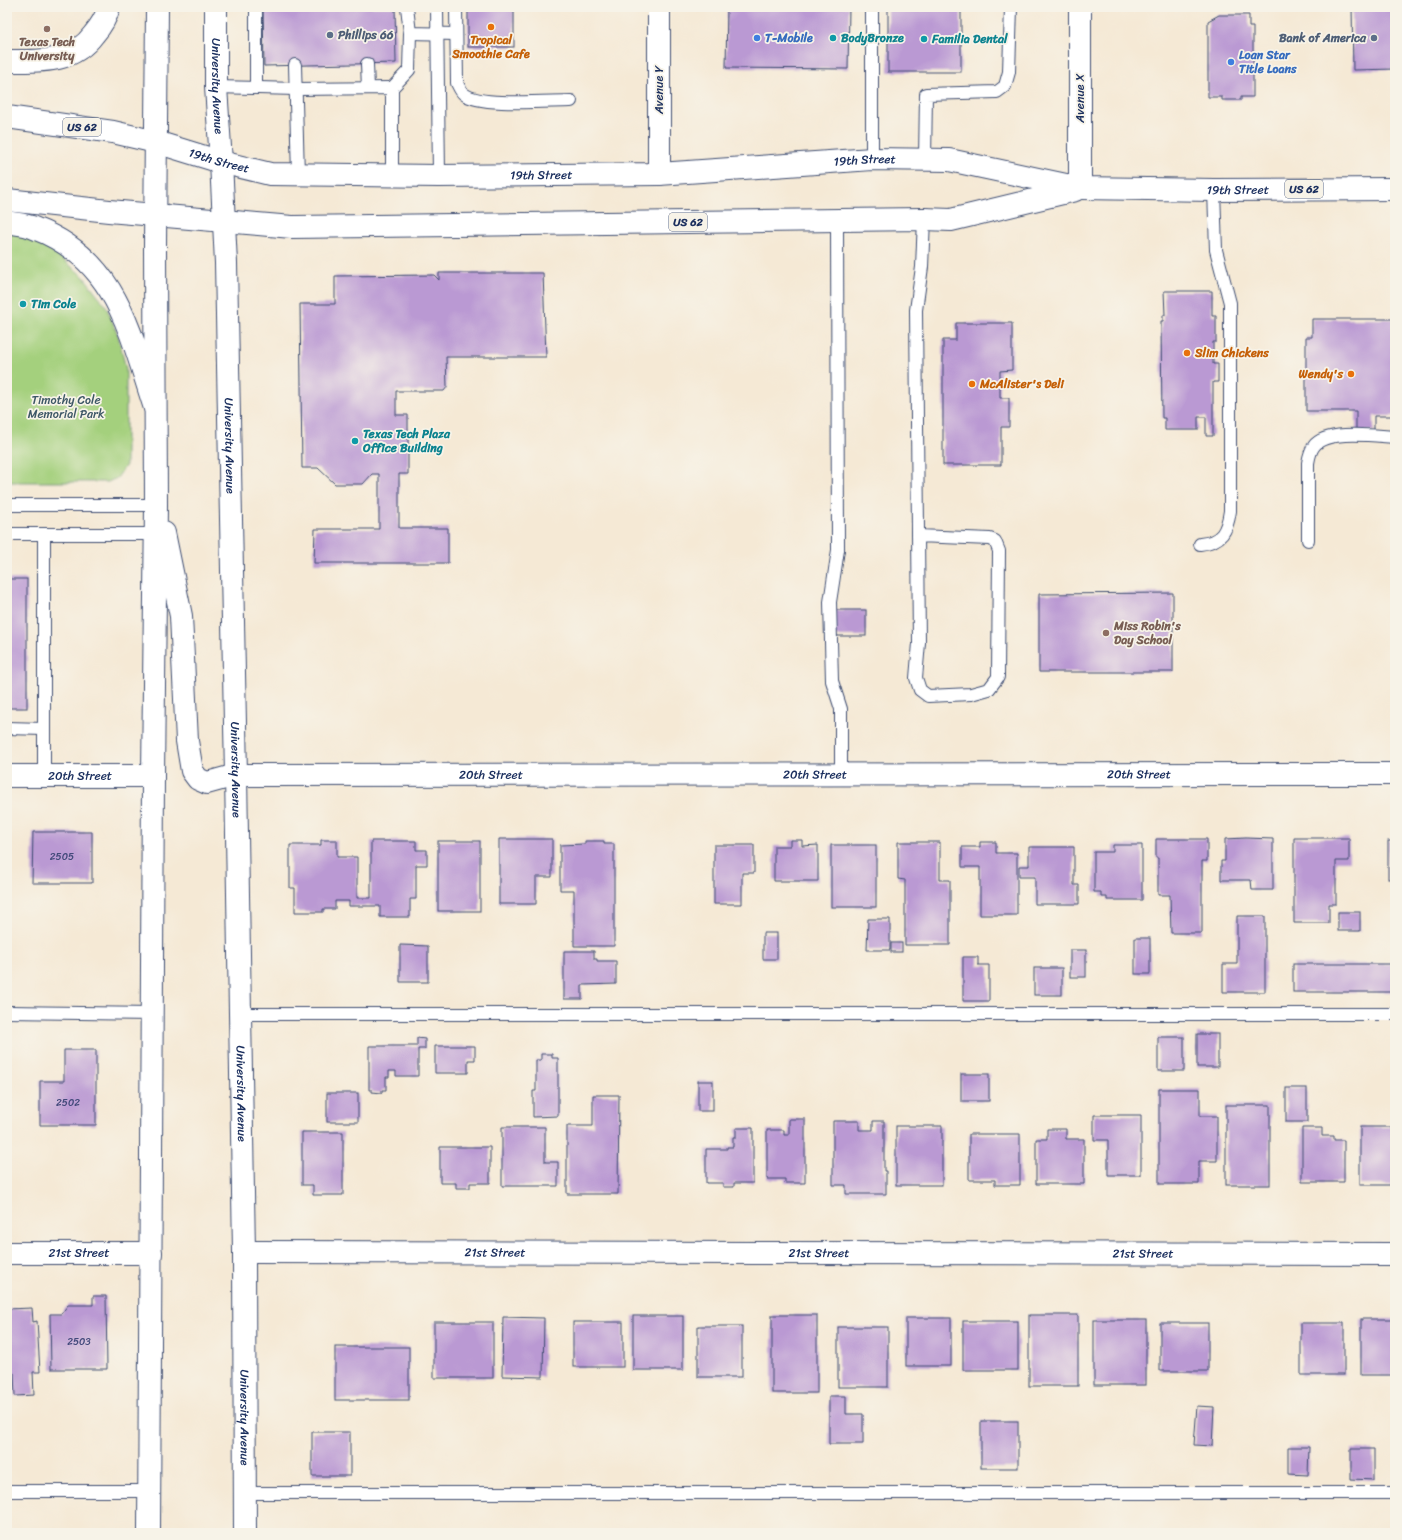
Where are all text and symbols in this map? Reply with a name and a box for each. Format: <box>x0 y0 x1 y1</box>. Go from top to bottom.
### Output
marker: Tropical Smoothie Cafe <box>486 22 496 32</box>
marker: Texas Tech University <box>42 24 52 34</box>
place label: Phillips 66 <box>338 24 394 46</box>
place label: T-Mobile <box>765 27 813 49</box>
place label: BodyBronze <box>841 27 904 49</box>
place label: Bank of America <box>1279 27 1367 49</box>
place label: Familia Dental <box>931 28 1008 50</box>
place label: Tropical Smoothie Cafe <box>451 29 530 65</box>
marker: Phillips 66 <box>325 30 335 40</box>
place label: Texas Tech University <box>19 31 76 67</box>
marker: T-Mobile <box>752 33 762 43</box>
marker: BodyBronze <box>828 33 838 43</box>
marker: Bank of America <box>1369 33 1379 43</box>
marker: Familia Dental <box>919 34 929 44</box>
street label: University Avenue <box>205 38 230 135</box>
place label: Loan Star Title Loans <box>1239 44 1297 80</box>
marker: Loan Star Title Loans <box>1226 57 1236 67</box>
street label: Avenue Y <box>648 65 670 115</box>
street label: Avenue X <box>1069 73 1091 124</box>
road number: US 62 <box>63 118 101 136</box>
street label: 19th Street <box>186 142 252 180</box>
street label: 19th Street <box>833 148 896 173</box>
street label: 19th Street <box>510 164 572 186</box>
street label: 19th Street <box>1207 179 1269 201</box>
road number: US 62 <box>1285 180 1323 198</box>
road number: US 62 <box>669 213 707 231</box>
place label: Tim Cole <box>31 293 76 315</box>
marker: Tim Cole <box>18 299 28 309</box>
place label: Slim Chickens <box>1194 342 1269 364</box>
marker: Slim Chickens <box>1182 348 1192 358</box>
place label: Wendy's <box>1299 363 1343 385</box>
marker: Wendy's <box>1346 369 1356 379</box>
place label: McAlister's Deli <box>979 373 1065 395</box>
marker: McAlister's Deli <box>967 379 977 389</box>
park label: Timothy Cole Memorial Park <box>28 389 105 425</box>
street label: University Avenue <box>218 397 242 494</box>
place label: Texas Tech Plaza Office Building <box>362 423 451 459</box>
marker: Texas Tech Plaza Office Building <box>350 436 360 446</box>
place label: Miss Robin's Day School <box>1113 615 1181 651</box>
marker: Miss Robin's Day School <box>1101 628 1111 638</box>
street label: University Avenue <box>224 721 248 818</box>
street label: 20th Street <box>783 763 847 786</box>
street label: 20th Street <box>1107 763 1171 785</box>
street label: 20th Street <box>459 764 523 786</box>
street label: 20th Street <box>48 765 112 787</box>
house number: 2505 <box>50 848 74 866</box>
street label: University Avenue <box>230 1045 253 1142</box>
house number: 2502 <box>56 1094 80 1112</box>
street label: 21st Street <box>465 1241 525 1263</box>
street label: 21st Street <box>49 1242 109 1264</box>
street label: 21st Street <box>789 1242 849 1264</box>
street label: 21st Street <box>1113 1243 1173 1265</box>
house number: 2503 <box>67 1333 91 1351</box>
street label: University Avenue <box>233 1369 256 1466</box>

